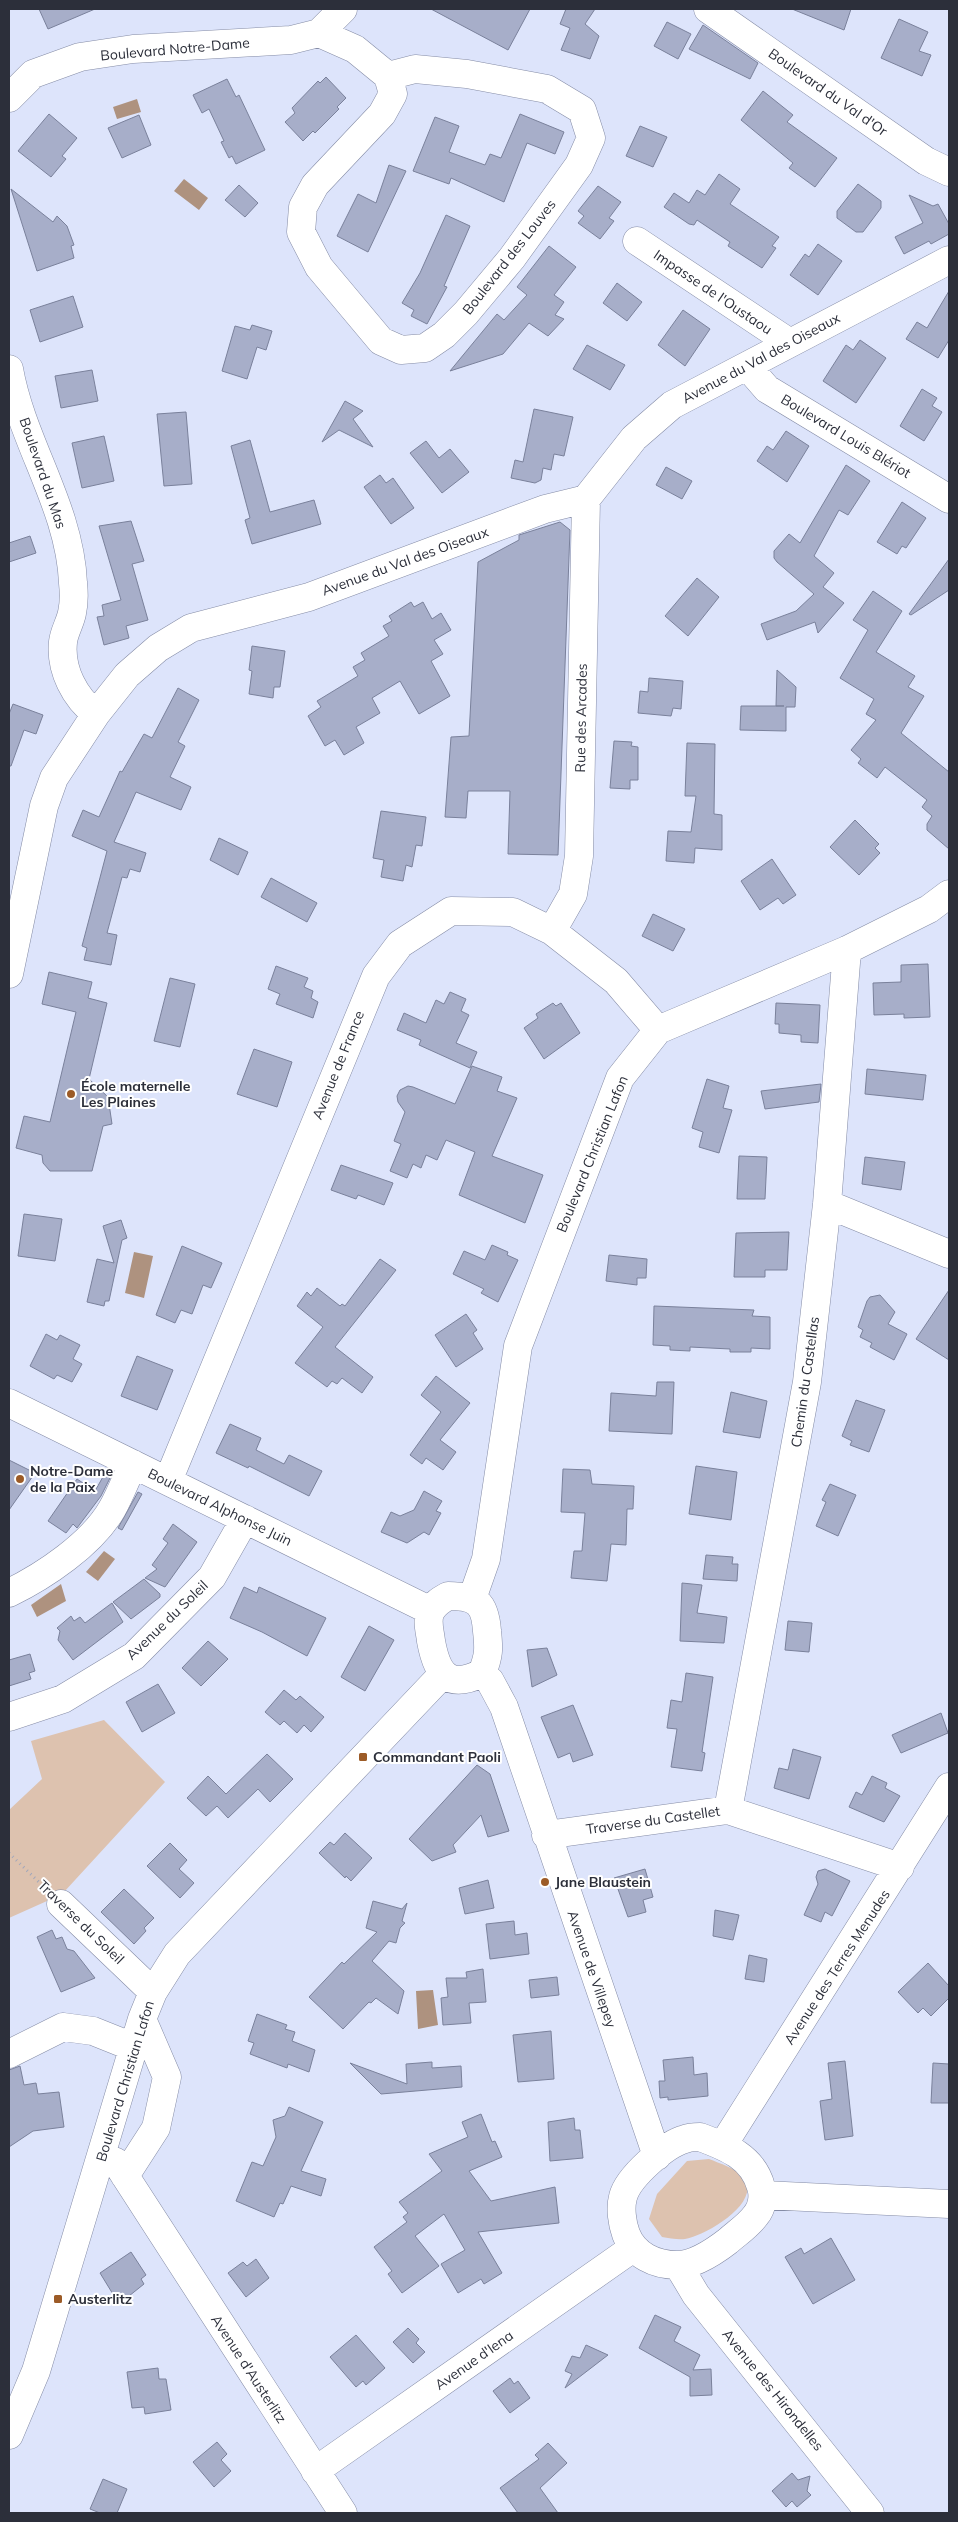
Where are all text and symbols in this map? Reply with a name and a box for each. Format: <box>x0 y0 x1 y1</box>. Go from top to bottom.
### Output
street label: Boulevard Notre-Dame <box>100 33 250 65</box>
street label: Boulevard du Val d'Or <box>765 44 892 140</box>
street label: Boulevard des Louves <box>458 196 560 318</box>
street label: Impasse de l'Oustaou <box>650 246 776 338</box>
street label: Avenue du Val des Oiseaux <box>679 308 843 407</box>
street label: Boulevard Louis Blériot <box>778 390 914 482</box>
street label: Boulevard du Mas <box>15 415 71 531</box>
street label: Avenue du Val des Oiseaux <box>319 522 491 600</box>
street label: Rue des Arcades <box>571 663 591 773</box>
street label: Avenue de France <box>308 1008 368 1122</box>
street label: Boulevard Christian Lafon <box>552 1073 632 1235</box>
place label: École maternelle Les Plaines <box>81 1077 191 1111</box>
marker: École maternelle Les Plaines <box>65 1088 77 1100</box>
street label: Chemin du Castellas <box>787 1315 823 1449</box>
place label: Notre-Dame de la Paix <box>30 1462 113 1496</box>
street label: Boulevard Alphonse Juin <box>145 1464 295 1550</box>
marker: Notre-Dame de la Paix <box>14 1473 26 1485</box>
street label: Avenue du Soleil <box>122 1576 212 1664</box>
place label: Commandant Paoli <box>373 1748 501 1766</box>
marker: Commandant Paoli <box>357 1751 369 1763</box>
street label: Traverse du Castellet <box>585 1802 721 1838</box>
place label: Jane Blaustein <box>555 1873 651 1891</box>
street label: Traverse du Soleil <box>34 1876 128 1968</box>
marker: Jane Blaustein <box>539 1876 551 1888</box>
street label: Avenue des Terres Menudes <box>780 1886 894 2048</box>
street label: Avenue de Villepey <box>563 1908 621 2031</box>
street label: Boulevard Christian Lafon <box>92 1998 158 2164</box>
place label: Austerlitz <box>68 2290 132 2308</box>
marker: Austerlitz <box>52 2293 64 2305</box>
street label: Avenue d'Austerlitz <box>207 2311 291 2427</box>
street label: Avenue des Hirondelles <box>718 2325 828 2455</box>
street label: Avenue d'Iena <box>431 2326 517 2394</box>

